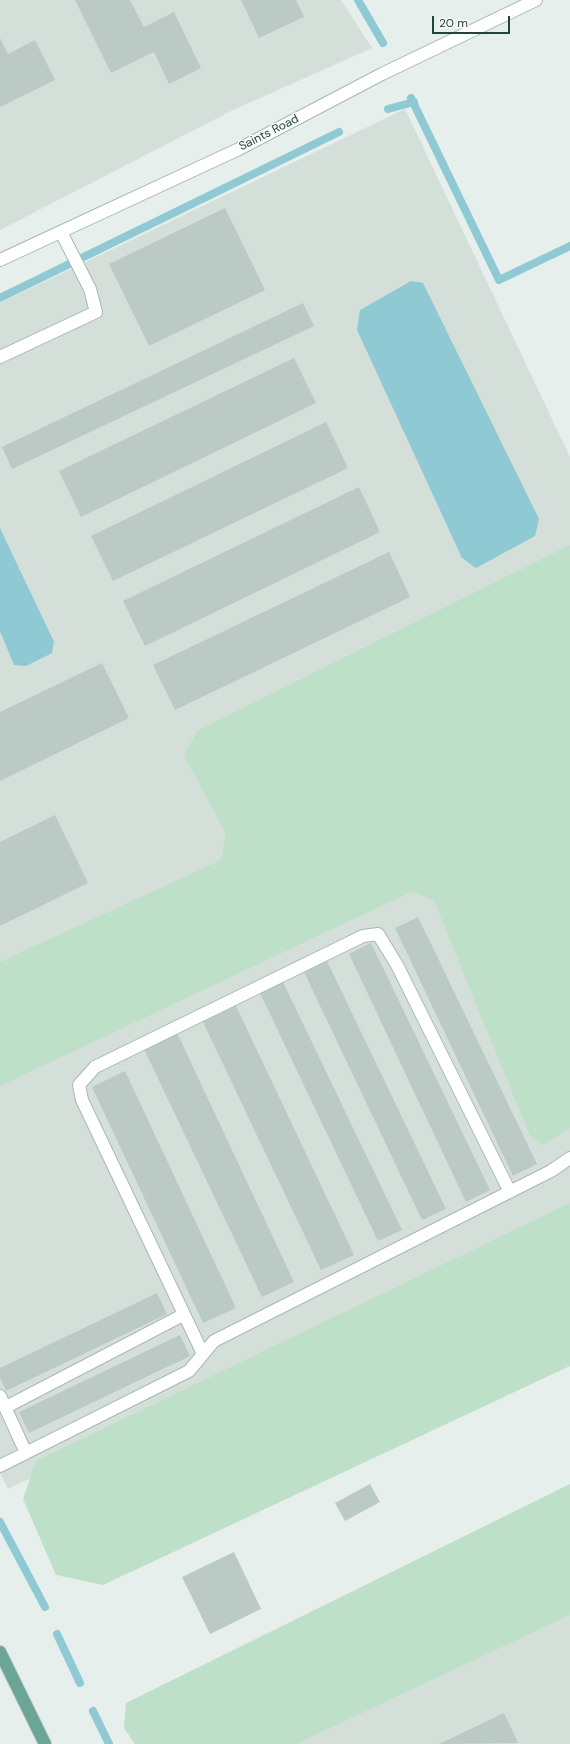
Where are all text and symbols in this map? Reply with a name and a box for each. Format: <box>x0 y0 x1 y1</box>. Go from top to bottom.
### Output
scale bar <box>434 8 512 34</box>
text: 20 m <box>439 15 468 31</box>
street label: Saints Road <box>237 112 301 154</box>

